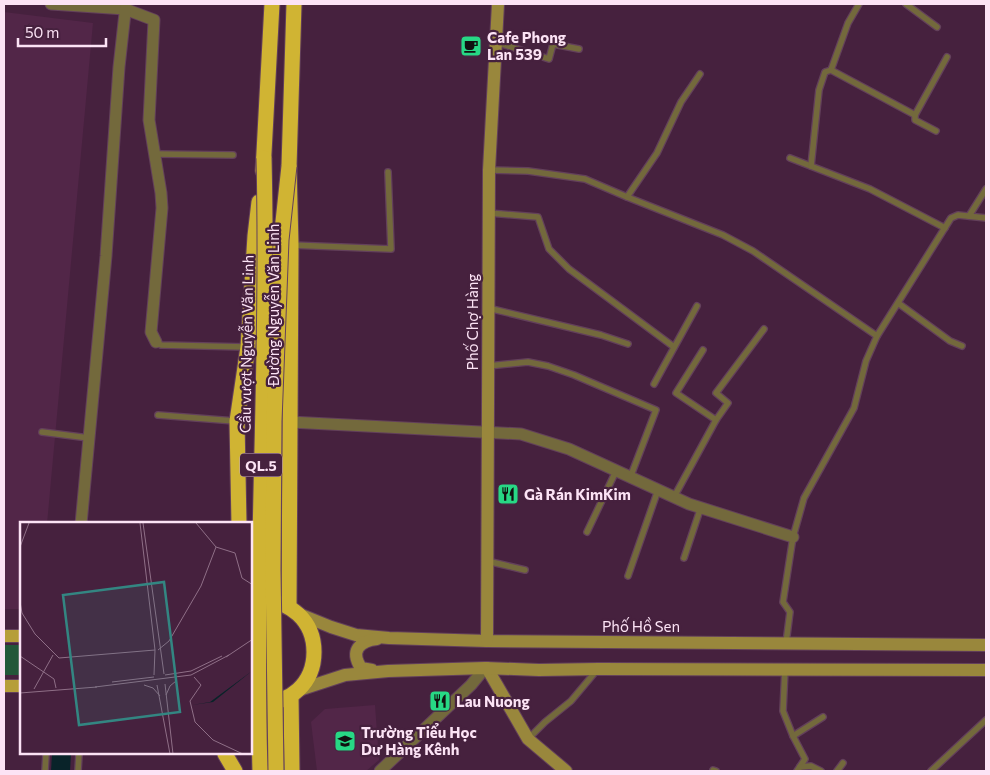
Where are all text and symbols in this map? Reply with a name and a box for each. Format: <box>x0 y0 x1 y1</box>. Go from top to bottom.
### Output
scale bar <box>18 15 105 47</box>
text: 50 m <box>25 23 59 41</box>
place label: Cafe Phong Lan 539 <box>487 28 566 63</box>
cafe icon: Cafe Phong Lan 539 <box>459 34 483 58</box>
street label: Đường Nguyễn Văn Linh <box>264 224 282 387</box>
street label: Cầu vượt Nguyễn Văn Linh <box>235 255 257 433</box>
street label: Phố Chợ Hàng <box>463 274 481 370</box>
road number: QL.5 <box>240 454 282 476</box>
restaurant icon: Gà Rán KimKim <box>496 482 520 506</box>
place label: Gà Rán KimKim <box>524 485 631 503</box>
inset map <box>20 522 252 755</box>
street label: Phố Hồ Sen <box>602 617 680 635</box>
restaurant icon: Lau Nuong <box>428 689 452 713</box>
place label: Lau Nuong <box>456 692 530 710</box>
place label: Trường Tiểu Học Dư Hàng Kênh <box>361 723 477 758</box>
school or university icon: Trường Tiểu Học Dư Hàng Kênh <box>333 729 357 753</box>

